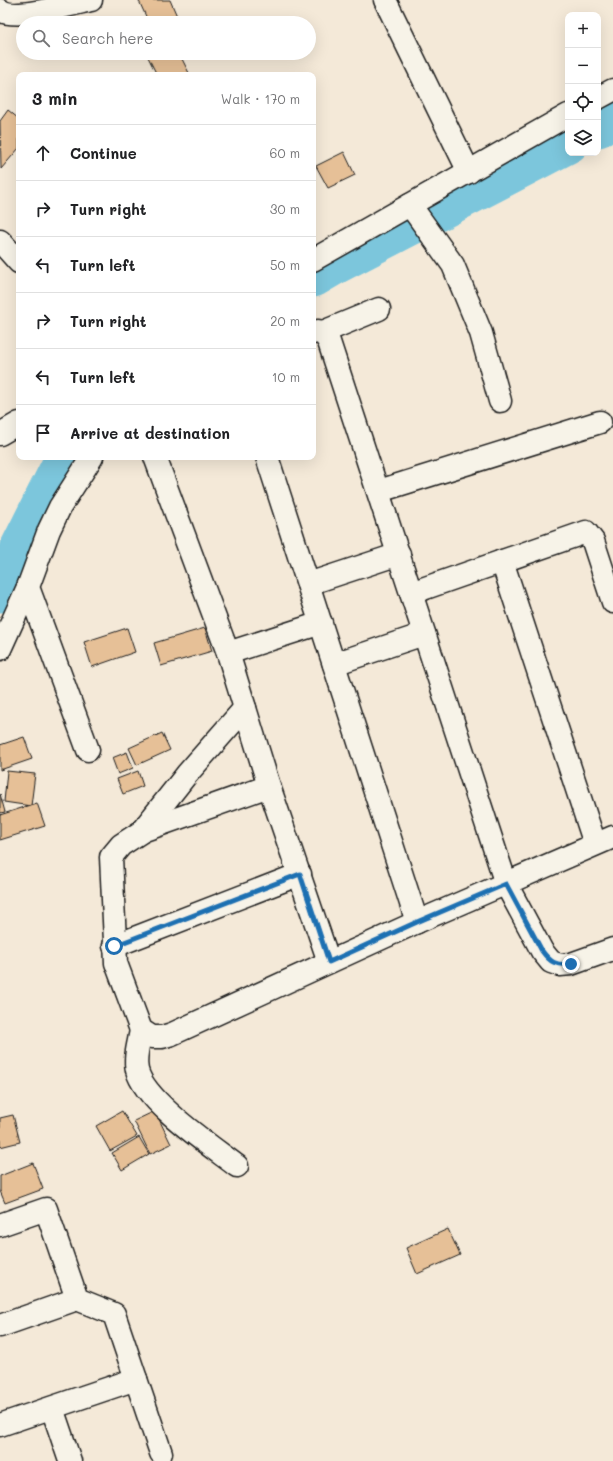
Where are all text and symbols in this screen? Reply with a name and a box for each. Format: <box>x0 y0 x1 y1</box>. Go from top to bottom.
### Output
map controls <box>565 12 601 156</box>
button: + <box>565 12 601 48</box>
search box <box>16 16 316 60</box>
icon: search <box>30 27 52 49</box>
text: Search here <box>62 28 153 48</box>
button: − <box>565 48 601 84</box>
button: locate <box>565 84 601 120</box>
text: 3 min <box>32 87 77 109</box>
text: Walk · 170 m <box>221 90 300 107</box>
button: layers <box>565 120 601 156</box>
icon: ahead <box>32 142 54 164</box>
text: Continue <box>70 143 137 163</box>
text: 60 m <box>270 144 300 161</box>
icon: right <box>32 198 54 220</box>
text: Turn right <box>70 199 147 219</box>
text: 30 m <box>270 200 300 217</box>
icon: left <box>32 254 54 276</box>
text: Turn left <box>70 255 135 275</box>
text: 50 m <box>270 256 300 273</box>
icon: right <box>32 310 54 332</box>
text: Turn right <box>70 311 147 331</box>
text: 20 m <box>270 312 300 329</box>
icon: left <box>32 366 54 388</box>
text: Turn left <box>70 367 135 387</box>
text: 10 m <box>272 368 300 385</box>
icon: arrive <box>32 422 54 444</box>
text: Arrive at destination <box>70 423 230 443</box>
route start <box>105 937 123 955</box>
route end <box>562 955 580 973</box>

